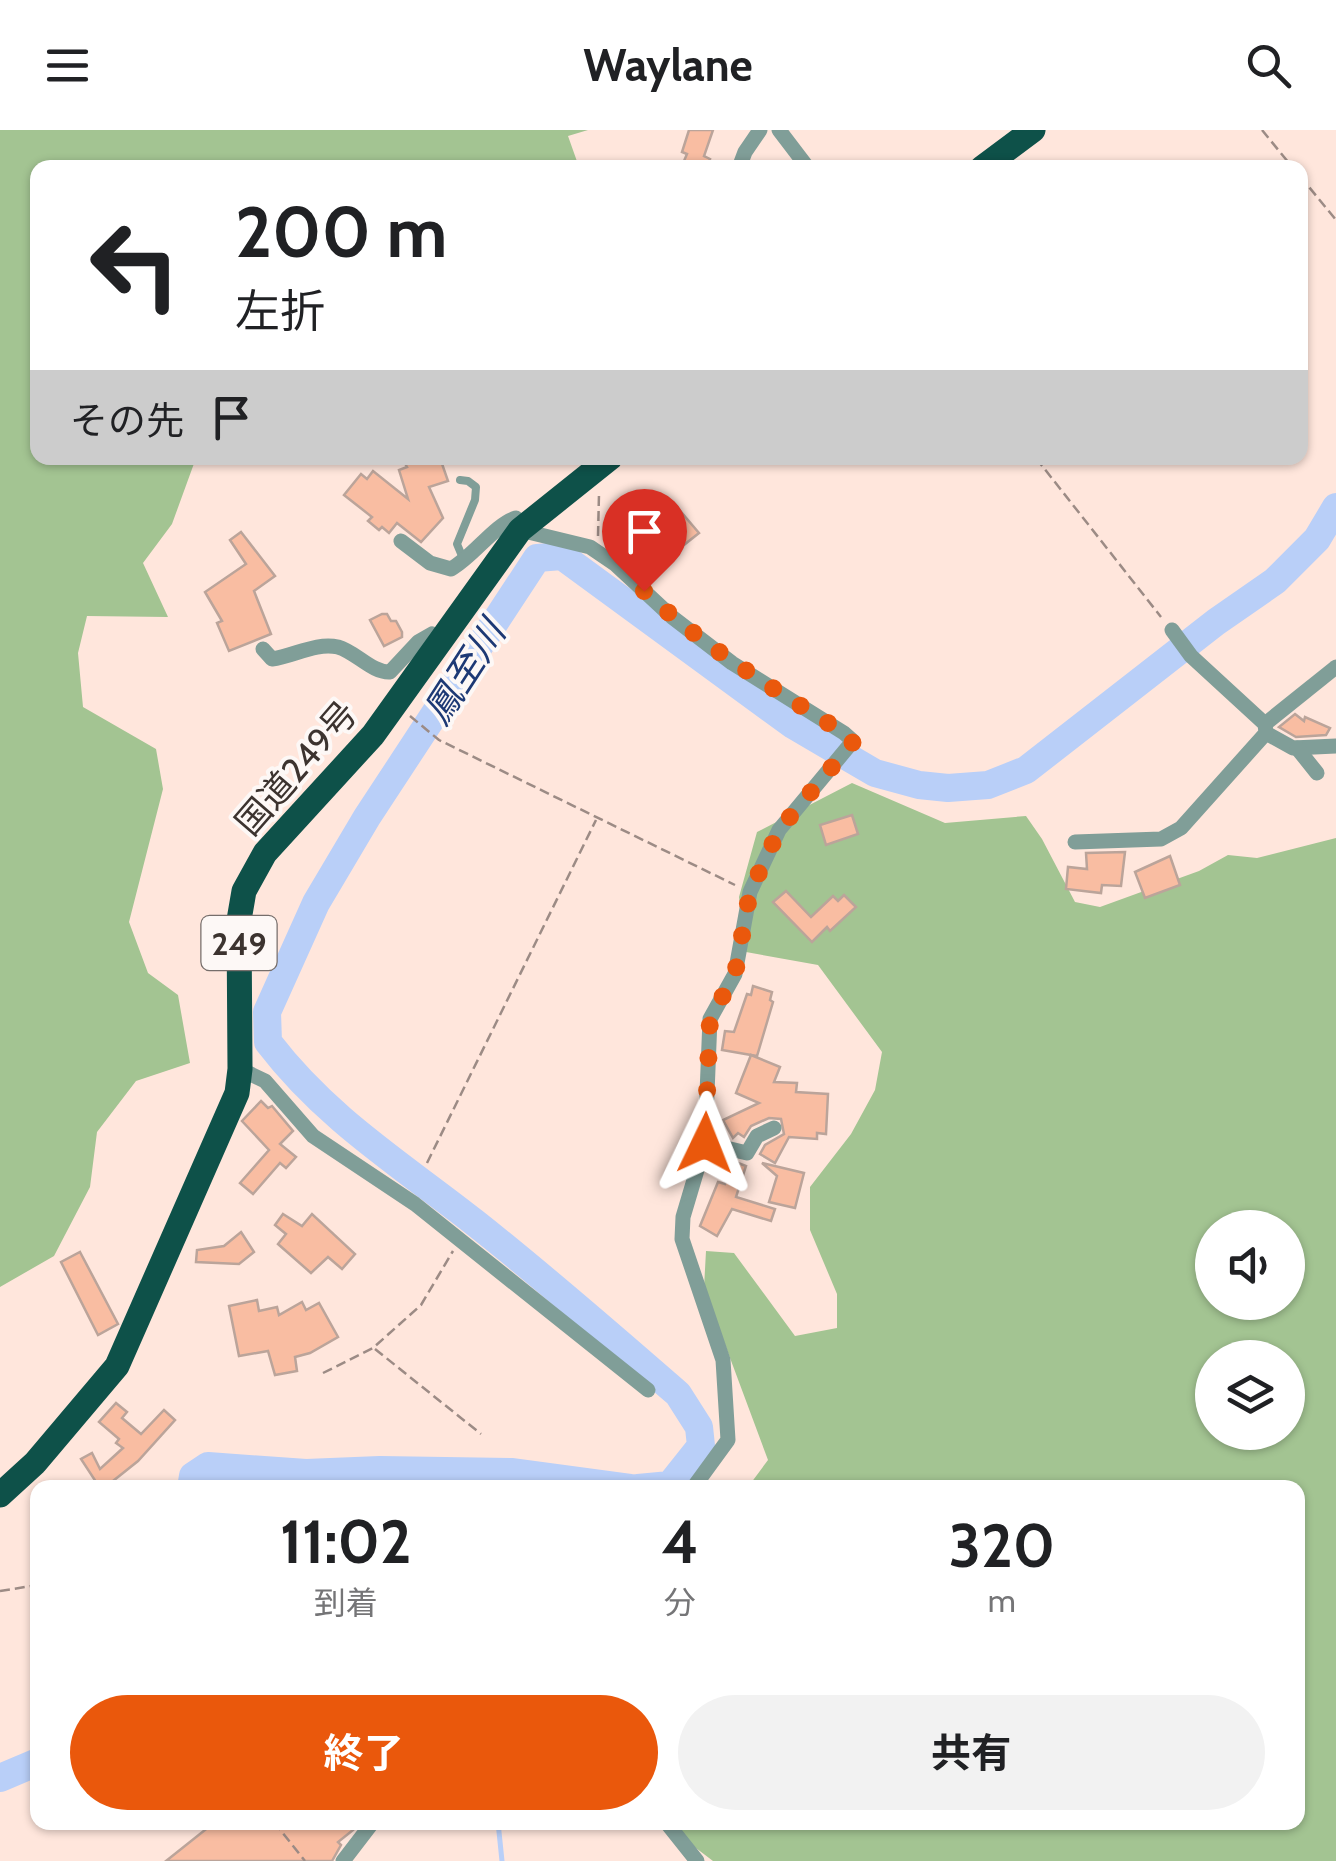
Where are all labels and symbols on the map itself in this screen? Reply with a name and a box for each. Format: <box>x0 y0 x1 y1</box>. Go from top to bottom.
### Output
pin <box>602 489 687 592</box>
water label: 鳳至川 <box>413 608 517 733</box>
street label: 国道249号 <box>226 692 366 844</box>
road number: 249 <box>202 916 276 970</box>
position arrow <box>653 1091 757 1195</box>

